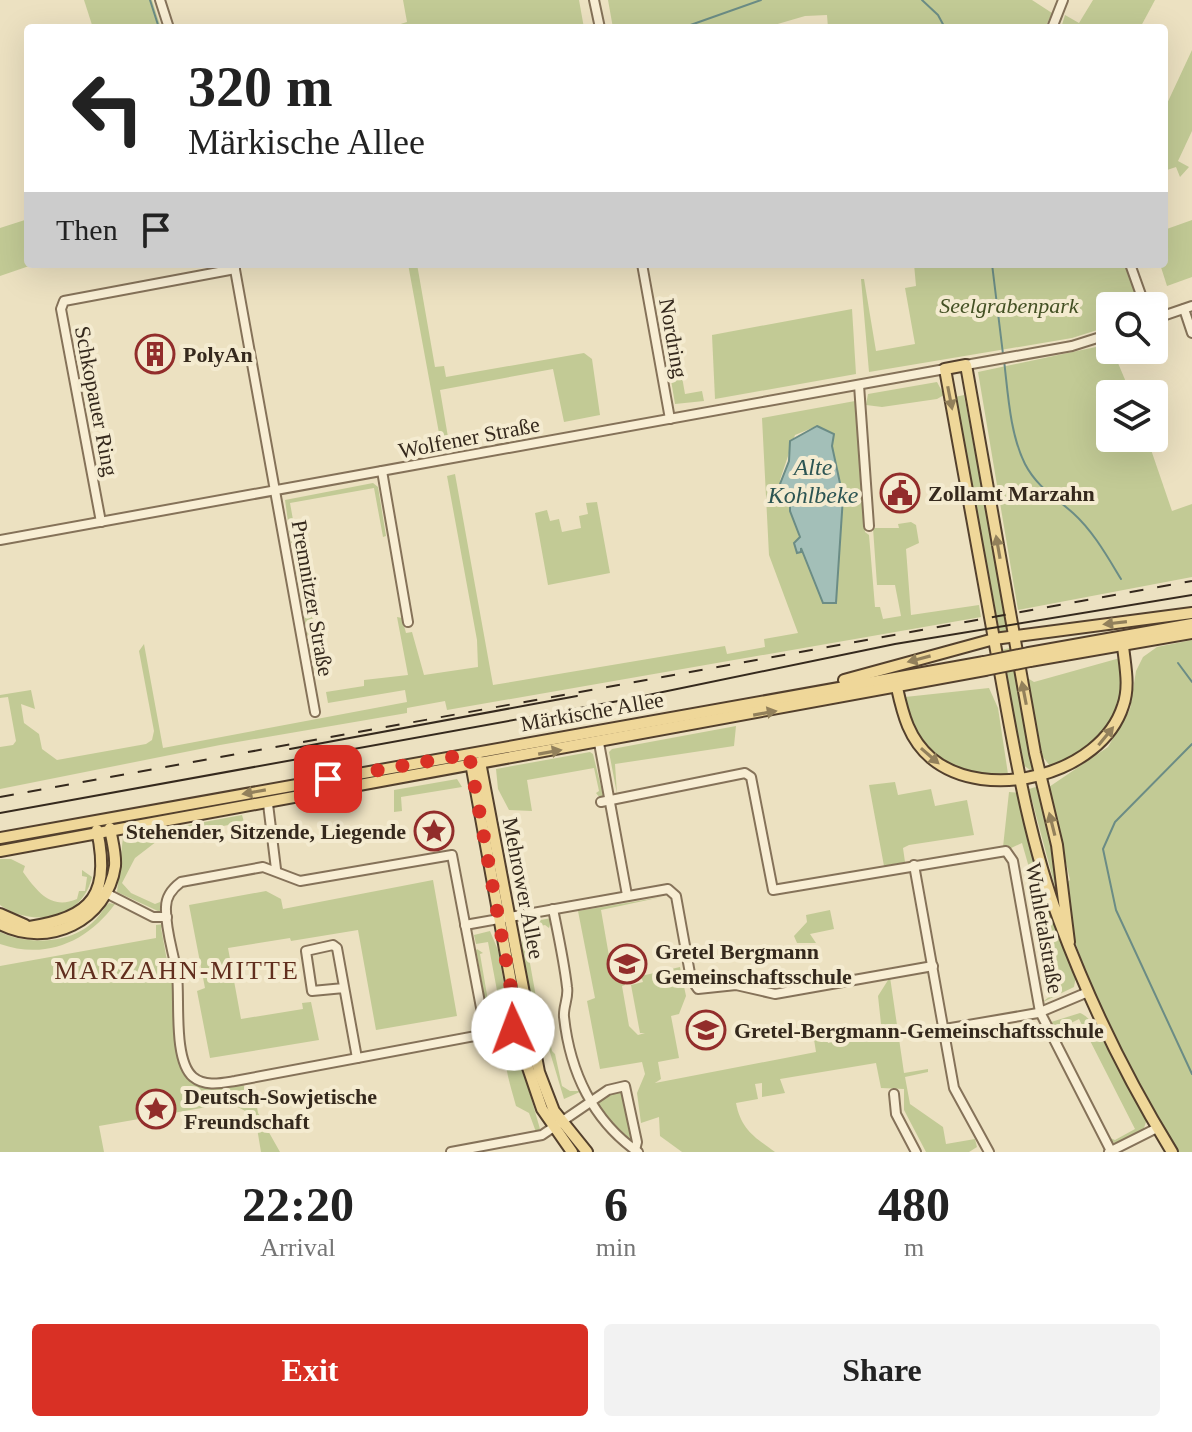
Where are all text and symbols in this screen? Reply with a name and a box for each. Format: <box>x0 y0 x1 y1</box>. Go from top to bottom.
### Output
icon: left <box>56 56 160 160</box>
text: 320 m <box>188 56 333 118</box>
text: Märkische Allee <box>188 122 425 162</box>
icon: arrive <box>134 208 178 252</box>
text: Then <box>56 213 118 246</box>
map controls <box>1096 292 1168 452</box>
button: search <box>1096 292 1168 364</box>
park label: Seelgrabenpark <box>939 293 1080 318</box>
street label: Nordring <box>654 296 693 380</box>
street label: Schkopauer Ring <box>70 324 123 478</box>
building icon: PolyAn <box>134 333 176 375</box>
place label: PolyAn <box>183 342 253 367</box>
button: layers <box>1096 380 1168 452</box>
one-way arrow <box>944 386 957 411</box>
street label: Wolfener Straße <box>397 412 542 463</box>
water label: Alte Kohlbeke <box>767 454 859 508</box>
public building icon: Zollamt Marzahn <box>879 472 921 514</box>
place label: Zollamt Marzahn <box>928 481 1095 506</box>
street label: Premnitzer Straße <box>286 518 339 678</box>
one-way arrow <box>992 534 1004 559</box>
one-way arrow <box>1102 616 1127 629</box>
one-way arrow <box>906 654 931 666</box>
one-way arrow <box>1017 680 1029 705</box>
street label: Märkische Allee <box>519 687 666 736</box>
one-way arrow <box>753 707 778 719</box>
one-way arrow <box>1097 726 1114 746</box>
pin <box>294 745 362 813</box>
one-way arrow <box>538 746 563 758</box>
one-way arrow <box>920 747 940 764</box>
icon: arrive <box>306 757 350 801</box>
one-way arrow <box>241 786 266 798</box>
place icon: Stehender, Sitzende, Liegende <box>413 810 455 852</box>
one-way arrow <box>1045 811 1058 836</box>
street label: Mehrower Allee <box>498 815 549 961</box>
place label: Stehender, Sitzende, Liegende <box>126 819 406 844</box>
street label: Wuhletalstraße <box>1021 861 1068 995</box>
place label: Gretel Bergmann Gemeinschaftsschule <box>655 939 852 989</box>
school or university icon: Gretel Bergmann Gemeinschaftsschule <box>606 943 648 985</box>
district label: MARZAHN-MITTE <box>54 956 300 985</box>
position arrow <box>471 987 555 1071</box>
school or university icon: Gretel-Bergmann-Gemeinschaftsschule <box>685 1009 727 1051</box>
place label: Gretel-Bergmann-Gemeinschaftsschule <box>734 1018 1104 1043</box>
place label: Deutsch-Sowjetische Freundschaft <box>184 1084 377 1134</box>
place icon: Deutsch-Sowjetische Freundschaft <box>135 1088 177 1130</box>
text: 22:20 <box>242 1178 354 1231</box>
text: 6 <box>604 1178 628 1231</box>
text: 480 <box>878 1178 950 1231</box>
text: Arrival <box>260 1233 335 1262</box>
text: min <box>596 1233 636 1262</box>
text: m <box>904 1233 924 1262</box>
button: Exit <box>32 1324 588 1416</box>
button: Share <box>604 1324 1160 1416</box>

